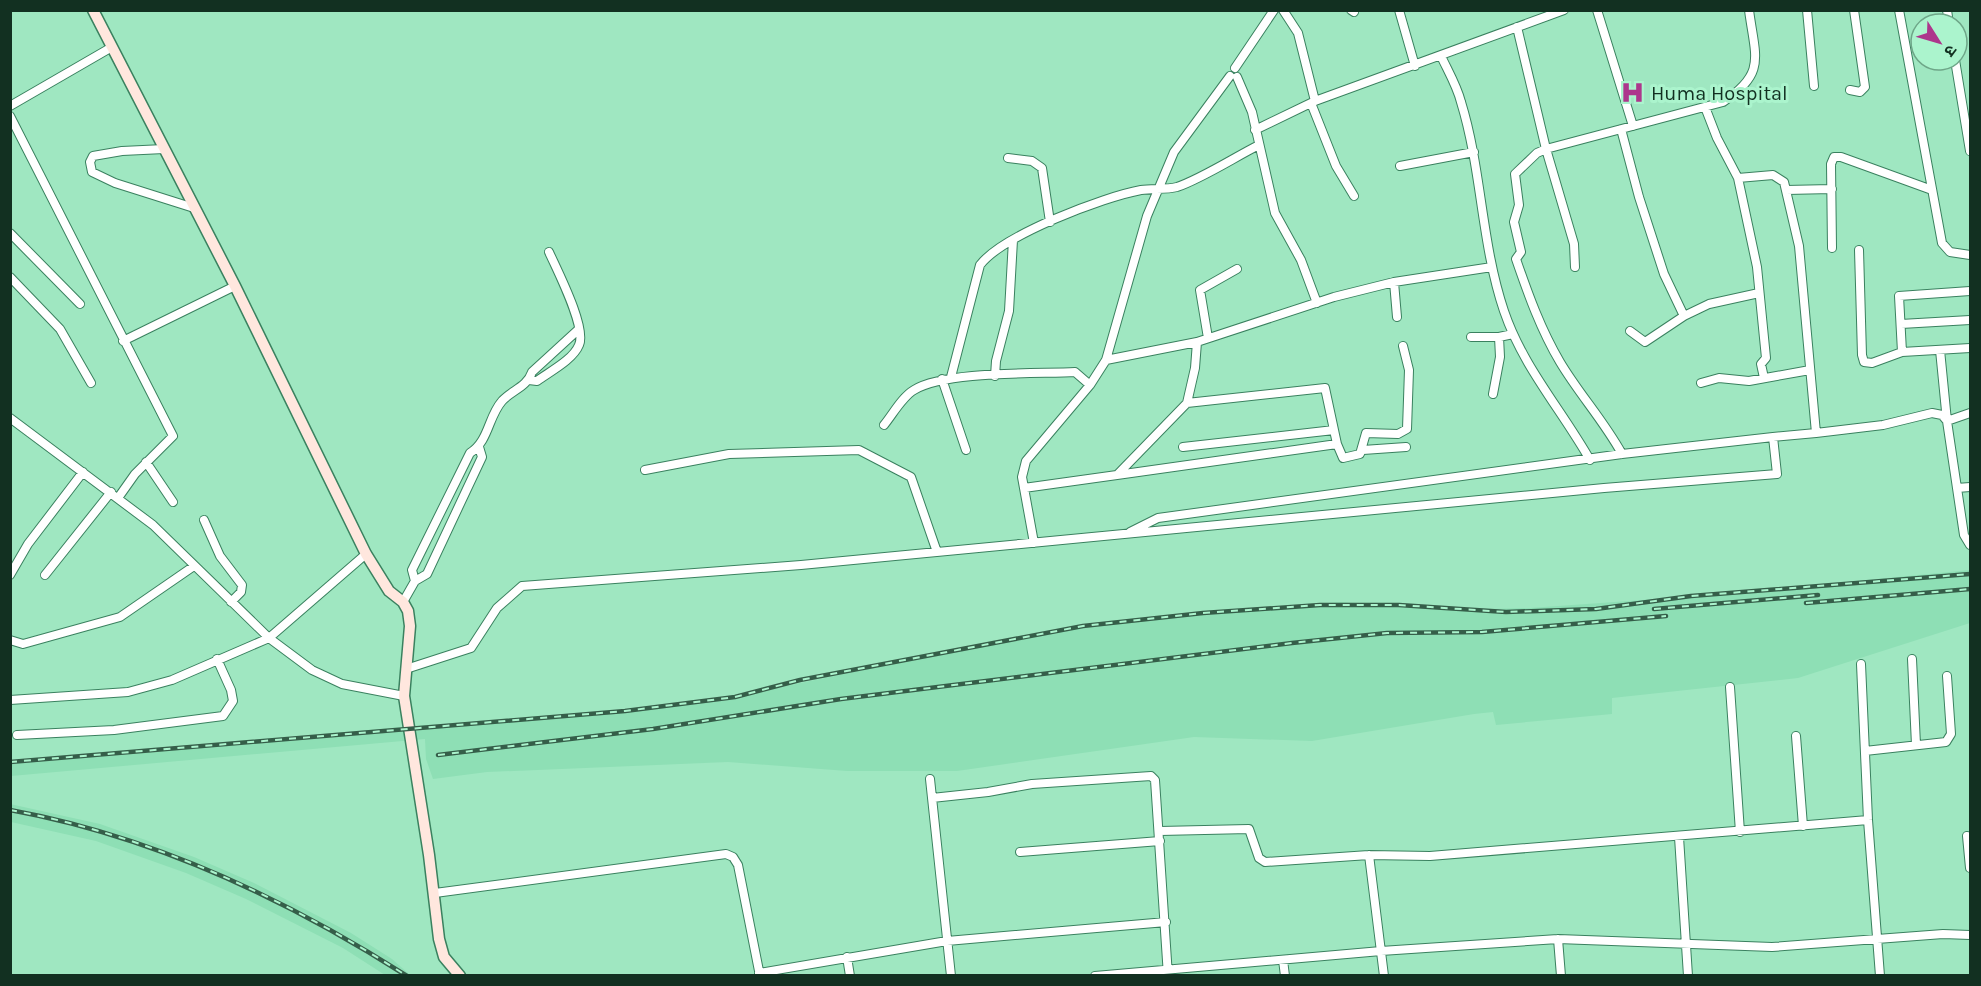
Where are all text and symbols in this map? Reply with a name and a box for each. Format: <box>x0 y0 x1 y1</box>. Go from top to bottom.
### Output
north arrow <box>1909 12 1969 72</box>
text: उ <box>1940 41 1961 61</box>
hospital icon: Huma Hospital <box>1620 80 1646 106</box>
place label: Huma Hospital <box>1651 82 1788 105</box>

